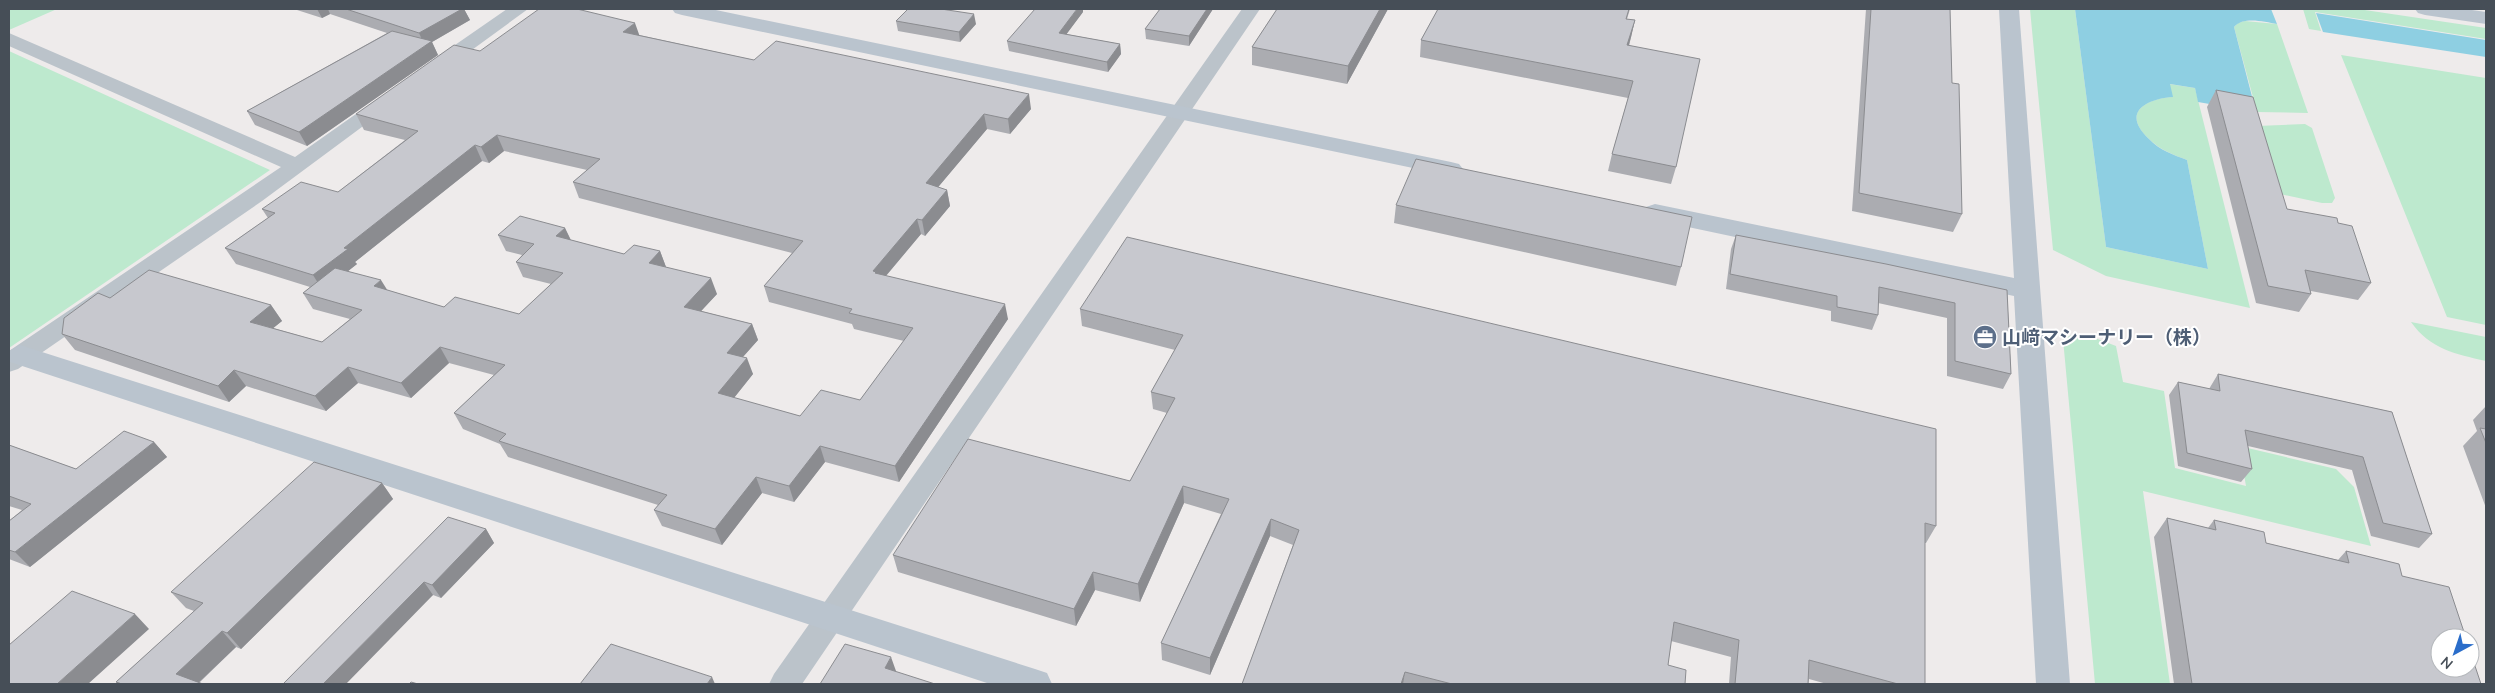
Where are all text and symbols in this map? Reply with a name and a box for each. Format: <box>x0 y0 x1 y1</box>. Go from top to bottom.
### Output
office icon: 山﨑マシーナリー（株） <box>1972 324 1998 350</box>
place label: 山﨑マシーナリー（株） <box>2002 325 2211 349</box>
north arrow <box>2430 628 2480 678</box>
text: N <box>2437 653 2456 673</box>

